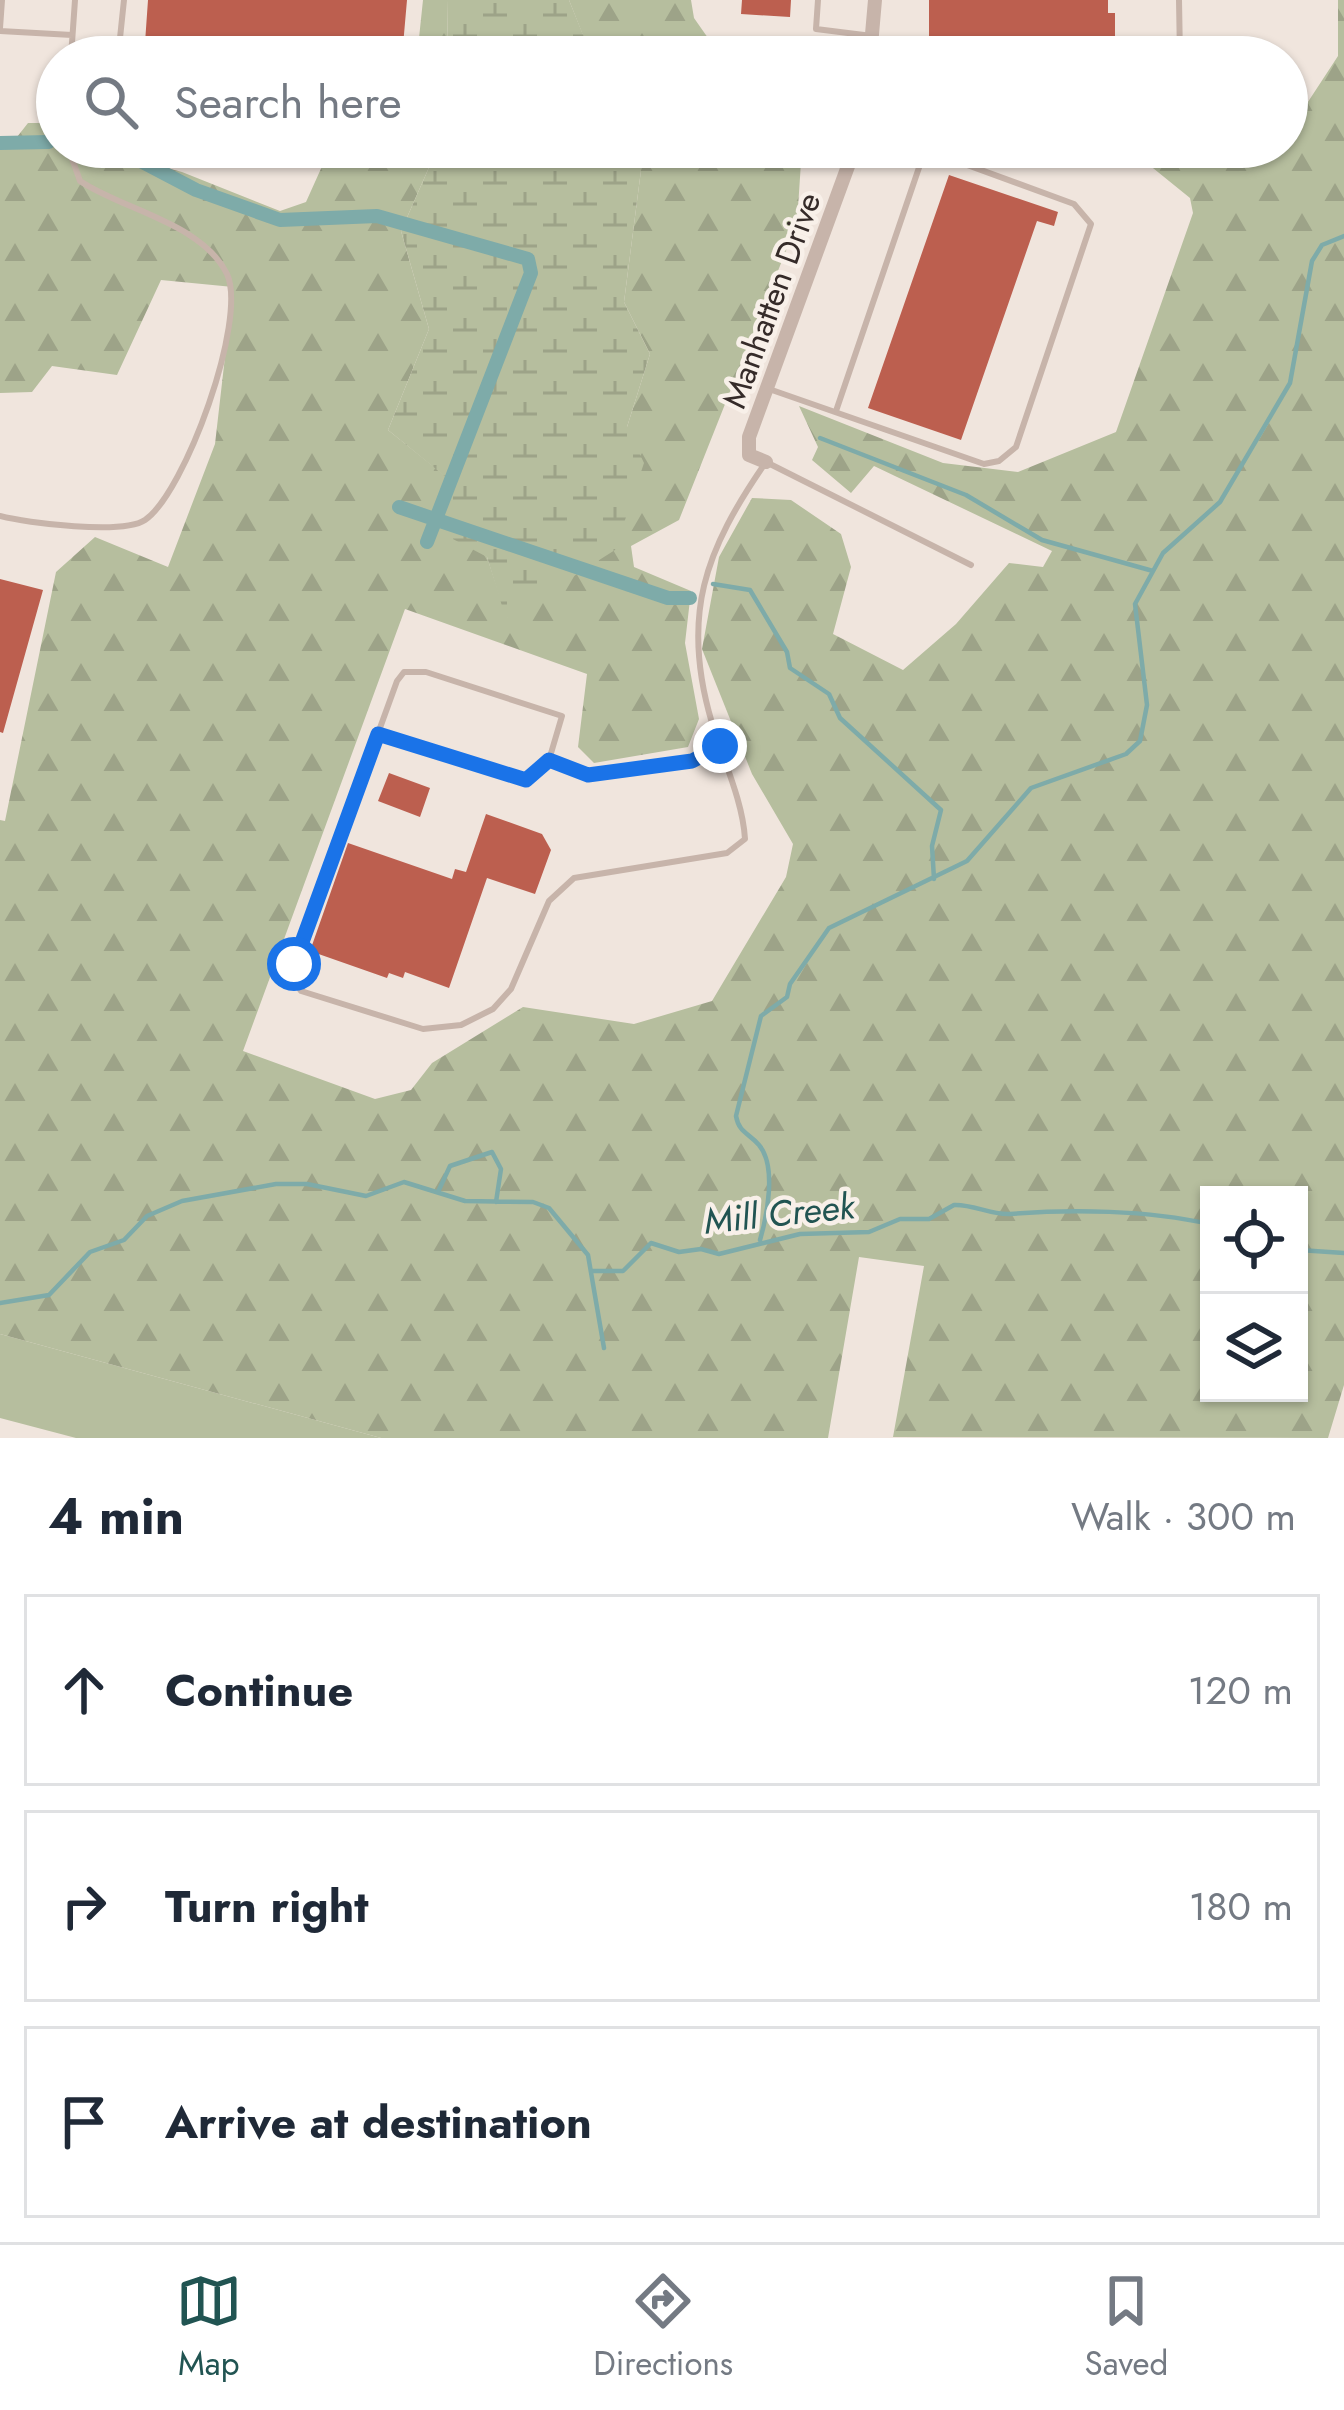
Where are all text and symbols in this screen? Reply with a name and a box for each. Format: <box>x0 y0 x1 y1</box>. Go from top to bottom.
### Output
search box <box>36 36 1308 168</box>
icon: search <box>78 69 144 135</box>
text: Search here <box>174 70 402 135</box>
street label: Manhatten Drive <box>711 186 832 415</box>
route end <box>693 719 747 773</box>
route start <box>267 937 321 991</box>
water label: Mill Creek <box>701 1179 858 1247</box>
map controls <box>1200 1186 1308 1402</box>
button: locate <box>1200 1186 1308 1294</box>
button: layers <box>1200 1294 1308 1402</box>
text: 4 min <box>48 1479 184 1553</box>
text: Walk · 300 m <box>1071 1488 1296 1545</box>
icon: ahead <box>51 1657 117 1723</box>
text: Continue <box>165 1658 353 1723</box>
text: 120 m <box>1188 1662 1293 1719</box>
icon: right <box>51 1873 117 1939</box>
text: Turn right <box>165 1874 369 1939</box>
text: 180 m <box>1189 1878 1293 1935</box>
icon: arrive <box>51 2089 117 2155</box>
text: Arrive at destination <box>165 2090 592 2155</box>
tab: Map <box>176 2268 242 2387</box>
tab: Directions <box>593 2268 733 2387</box>
tab: Saved <box>1085 2268 1168 2387</box>

